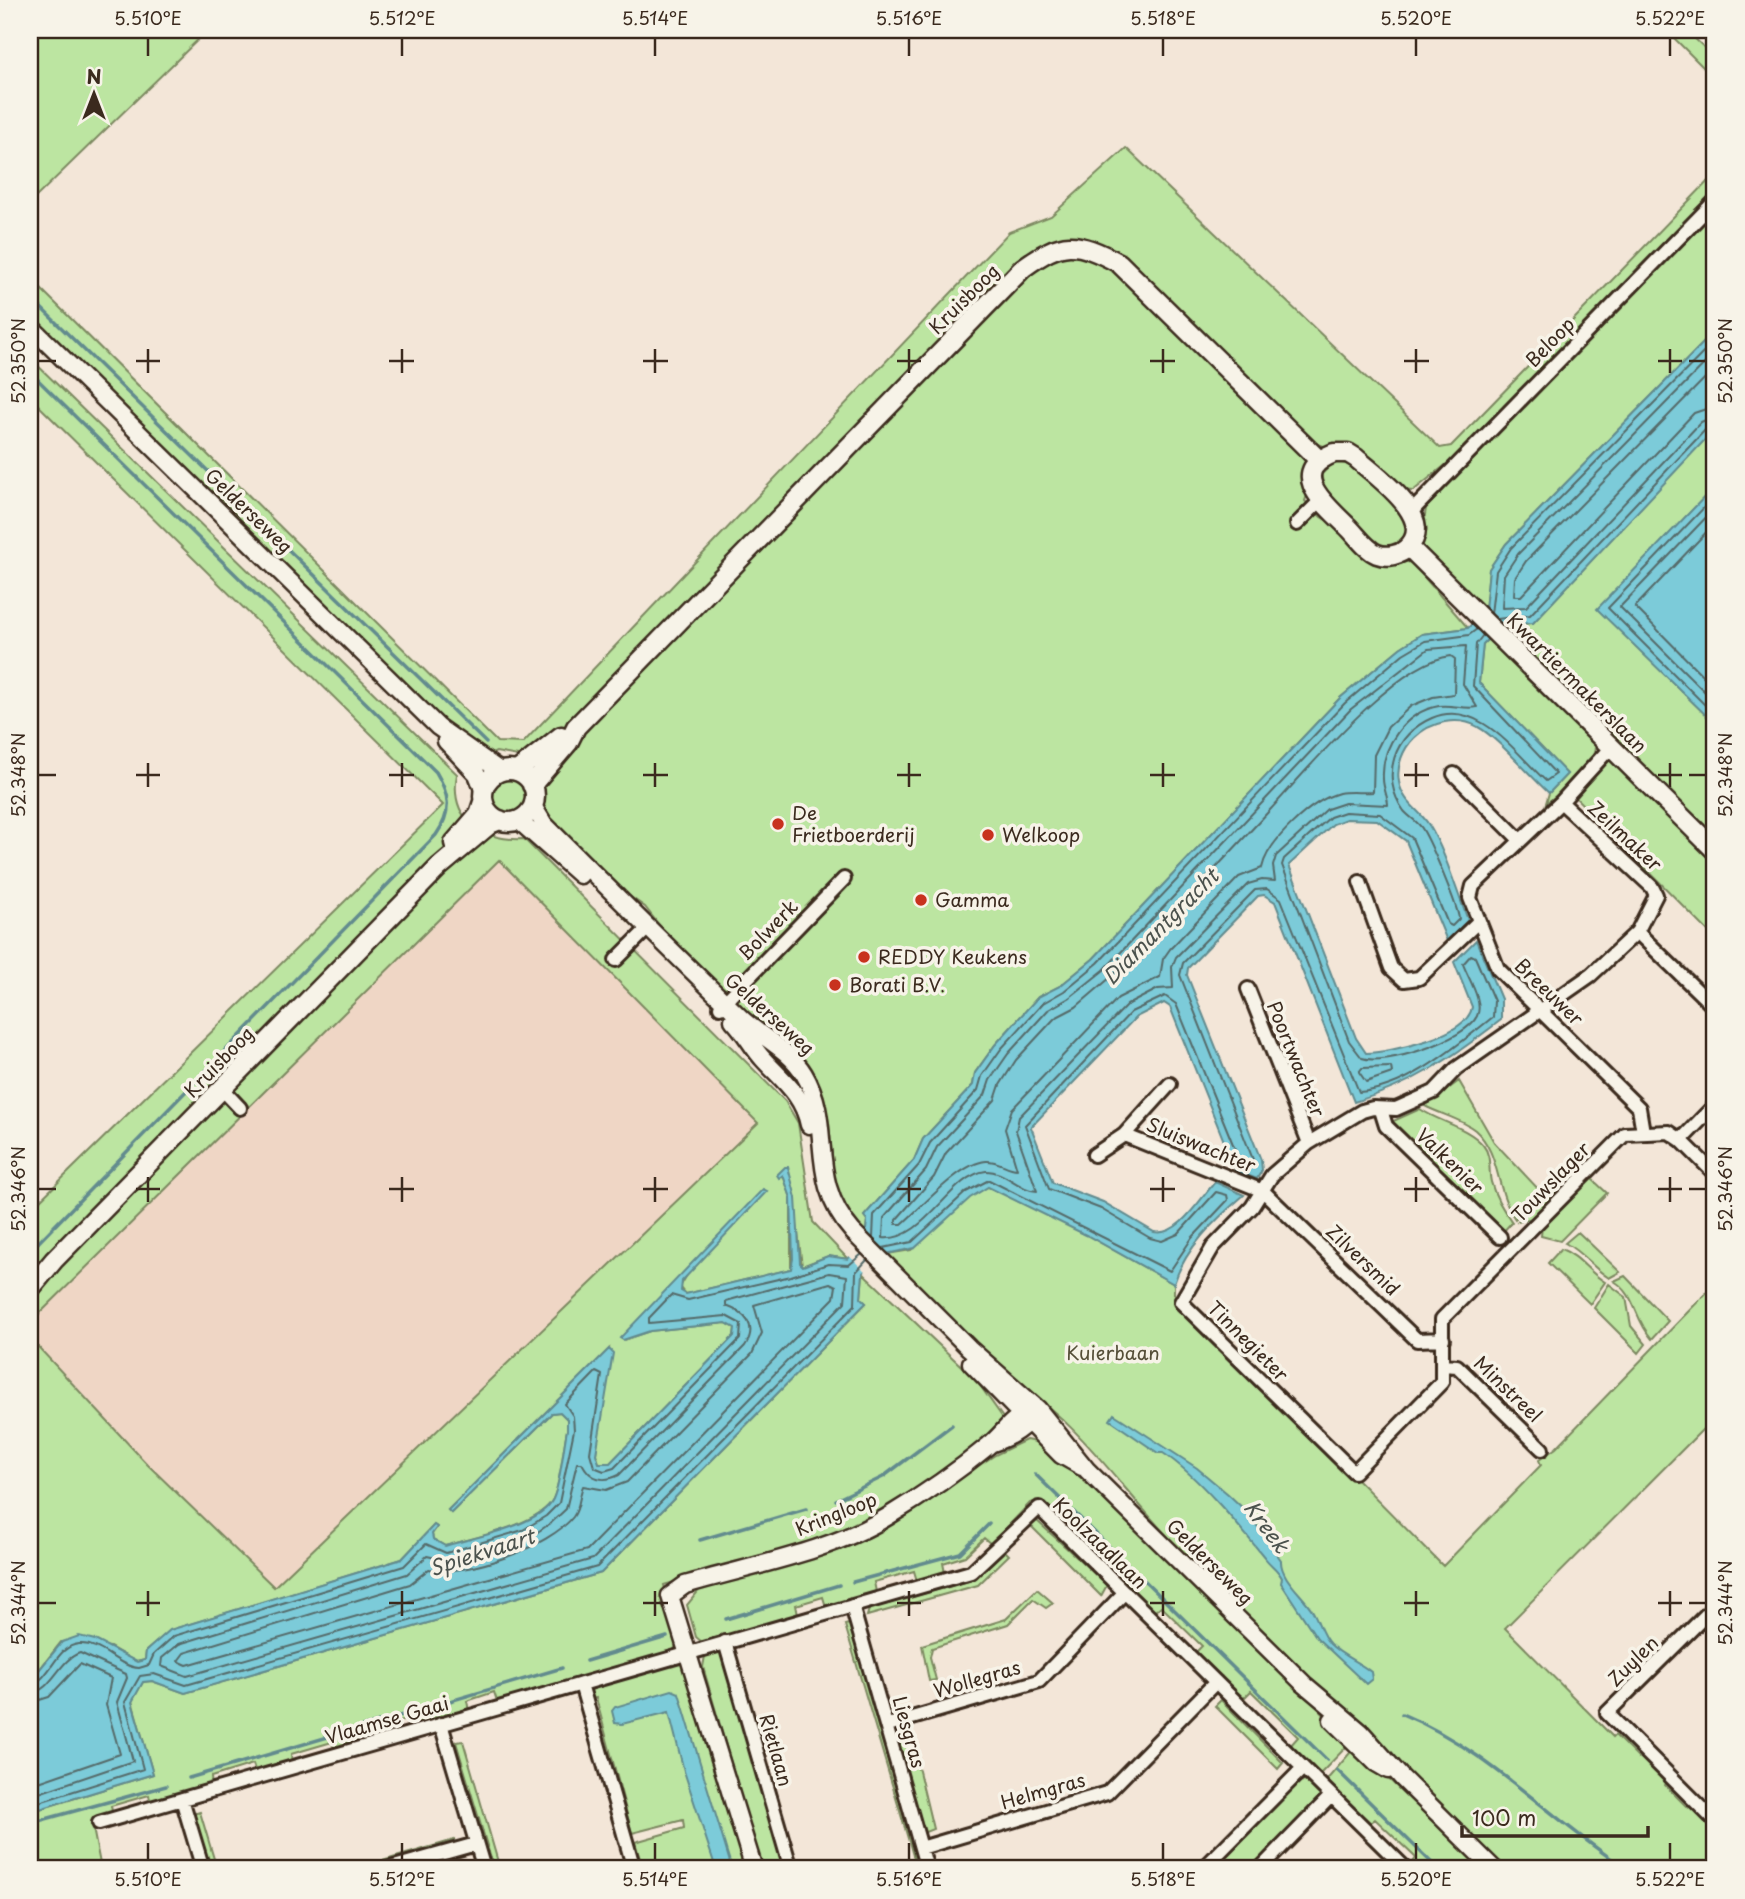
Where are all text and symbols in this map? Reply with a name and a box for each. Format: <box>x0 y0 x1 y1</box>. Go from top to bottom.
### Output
text: 5.510°E <box>114 4 182 31</box>
text: 5.512°E <box>368 4 436 31</box>
text: 5.514°E <box>622 4 688 31</box>
text: 5.516°E <box>876 4 942 31</box>
text: 5.518°E <box>1130 4 1196 31</box>
text: 5.520°E <box>1380 4 1452 31</box>
text: 5.522°E <box>1635 4 1705 31</box>
north arrow <box>60 60 130 130</box>
text: N <box>86 62 102 90</box>
street label: Kruisboog <box>922 257 1005 340</box>
street label: Beloop <box>1518 310 1580 373</box>
text: 52.350°N <box>4 318 31 404</box>
text: 52.350°N <box>1711 318 1738 404</box>
street label: Gelderseweg <box>200 461 300 559</box>
street label: Kwartiermakerslaan <box>1501 606 1654 759</box>
text: 52.348°N <box>4 732 31 818</box>
text: 52.348°N <box>1711 732 1738 818</box>
street label: Zeilmaker <box>1582 794 1669 877</box>
place label: De Frietboerderij <box>792 798 915 848</box>
marker: De Frietboerderij <box>770 816 786 832</box>
place label: Welkoop <box>1002 820 1080 848</box>
marker: Welkoop <box>980 827 996 843</box>
water label: Diamantgracht <box>1094 859 1226 991</box>
place label: Gamma <box>935 885 1009 913</box>
street label: Bolwerk <box>731 892 804 966</box>
marker: Gamma <box>913 892 929 908</box>
place label: REDDY Keukens <box>878 942 1027 970</box>
marker: REDDY Keukens <box>856 949 872 965</box>
street label: Breeuwer <box>1509 951 1591 1031</box>
street label: Gelderseweg <box>720 965 822 1061</box>
place label: Borati B.V. <box>849 970 945 998</box>
marker: Borati B.V. <box>827 977 843 993</box>
street label: Poortwachter <box>1261 997 1333 1121</box>
street label: Kruisboog <box>177 1019 260 1103</box>
street label: Sluiswachter <box>1143 1109 1260 1179</box>
street label: Valkenier <box>1411 1121 1491 1200</box>
street label: Touwslager <box>1505 1135 1596 1228</box>
text: 52.346°N <box>4 1146 31 1232</box>
text: 52.346°N <box>1711 1146 1738 1232</box>
street label: Zilversmid <box>1321 1217 1407 1302</box>
street label: Tinnegieter <box>1202 1294 1295 1387</box>
park label: Kuierbaan <box>1066 1338 1160 1366</box>
street label: Minstreel <box>1468 1349 1549 1428</box>
street label: Kringloop <box>791 1484 881 1542</box>
street label: Koolzaadlaan <box>1047 1490 1154 1595</box>
water label: Kreek <box>1237 1493 1299 1560</box>
street label: Gelderseweg <box>1161 1512 1260 1611</box>
water label: Spiekvaart <box>425 1518 540 1583</box>
text: 52.344°N <box>4 1560 31 1646</box>
text: 52.344°N <box>1711 1560 1738 1646</box>
street label: Zuylen <box>1601 1629 1664 1692</box>
street label: Wollegras <box>930 1652 1023 1704</box>
street label: Vlaamse Gaai <box>321 1688 452 1750</box>
street label: Liesgras <box>886 1693 934 1771</box>
street label: Rietlaan <box>753 1710 801 1789</box>
street label: Helmgras <box>997 1765 1088 1815</box>
scale bar <box>1462 1794 1647 1838</box>
text: 100 m <box>1472 1801 1536 1833</box>
text: 5.510°E <box>114 1865 182 1892</box>
text: 5.512°E <box>368 1865 436 1892</box>
text: 5.514°E <box>622 1865 688 1892</box>
text: 5.516°E <box>876 1865 942 1892</box>
text: 5.518°E <box>1130 1865 1196 1892</box>
text: 5.520°E <box>1380 1865 1452 1892</box>
text: 5.522°E <box>1635 1865 1705 1892</box>

